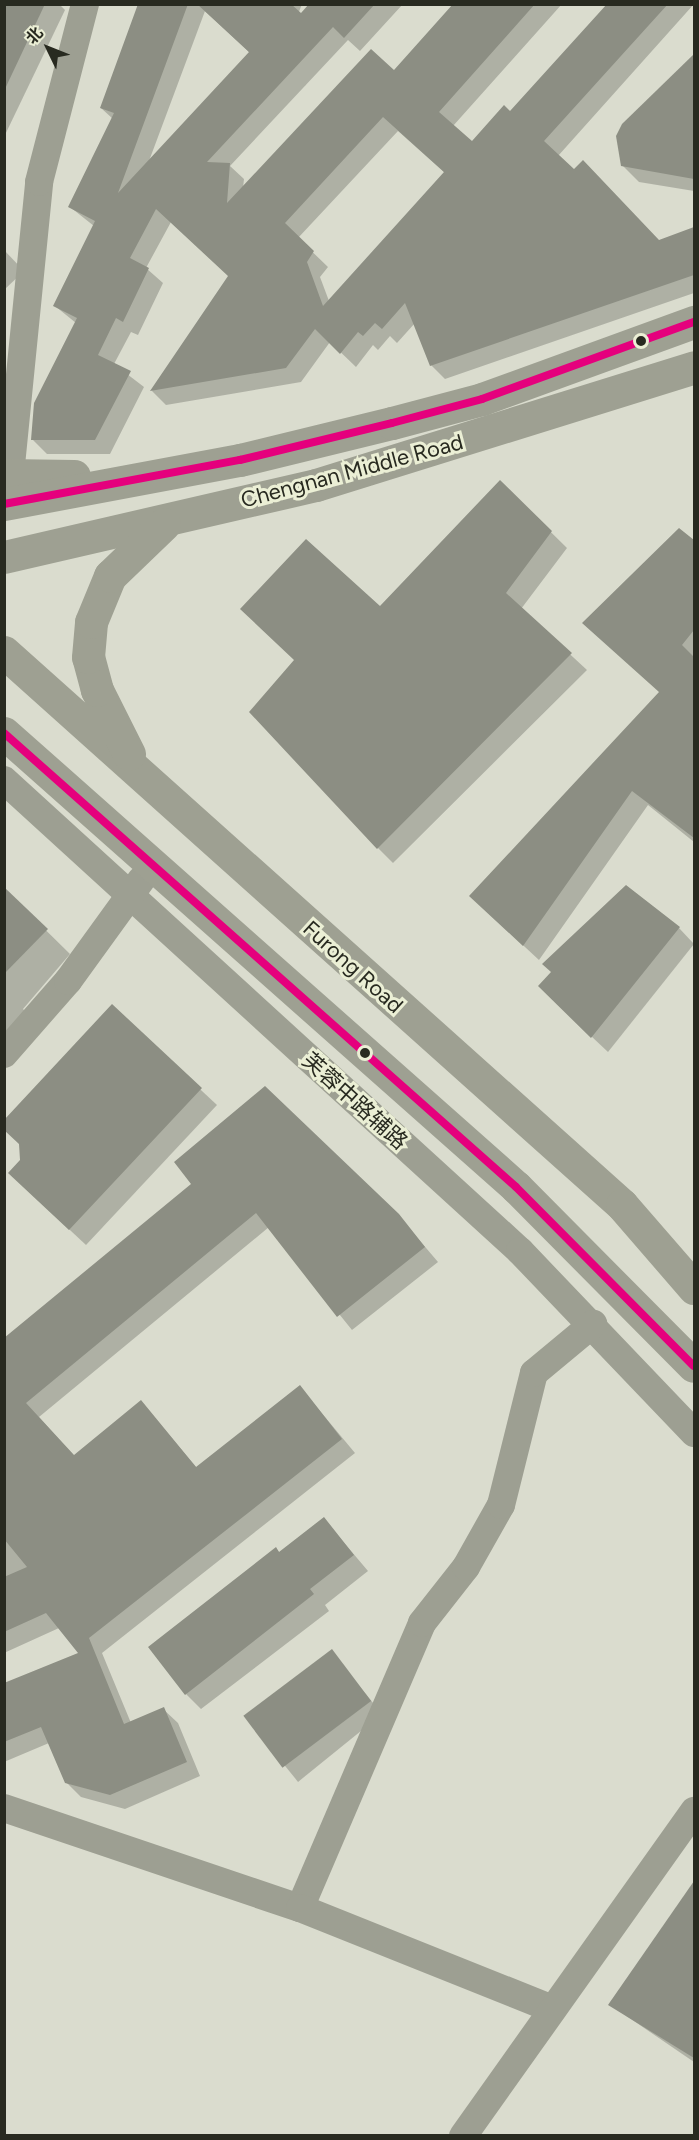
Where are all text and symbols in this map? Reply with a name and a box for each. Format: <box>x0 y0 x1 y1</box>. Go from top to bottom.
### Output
north arrow <box>18 18 78 78</box>
text: 北 <box>22 23 47 48</box>
unlabelled marker <box>635 335 647 347</box>
street label: Chengnan Middle Road <box>238 429 466 513</box>
street label: Furong Road <box>298 915 408 1019</box>
street label: 芙蓉中路辅路 <box>297 1047 413 1155</box>
unlabelled marker <box>359 1047 371 1059</box>

